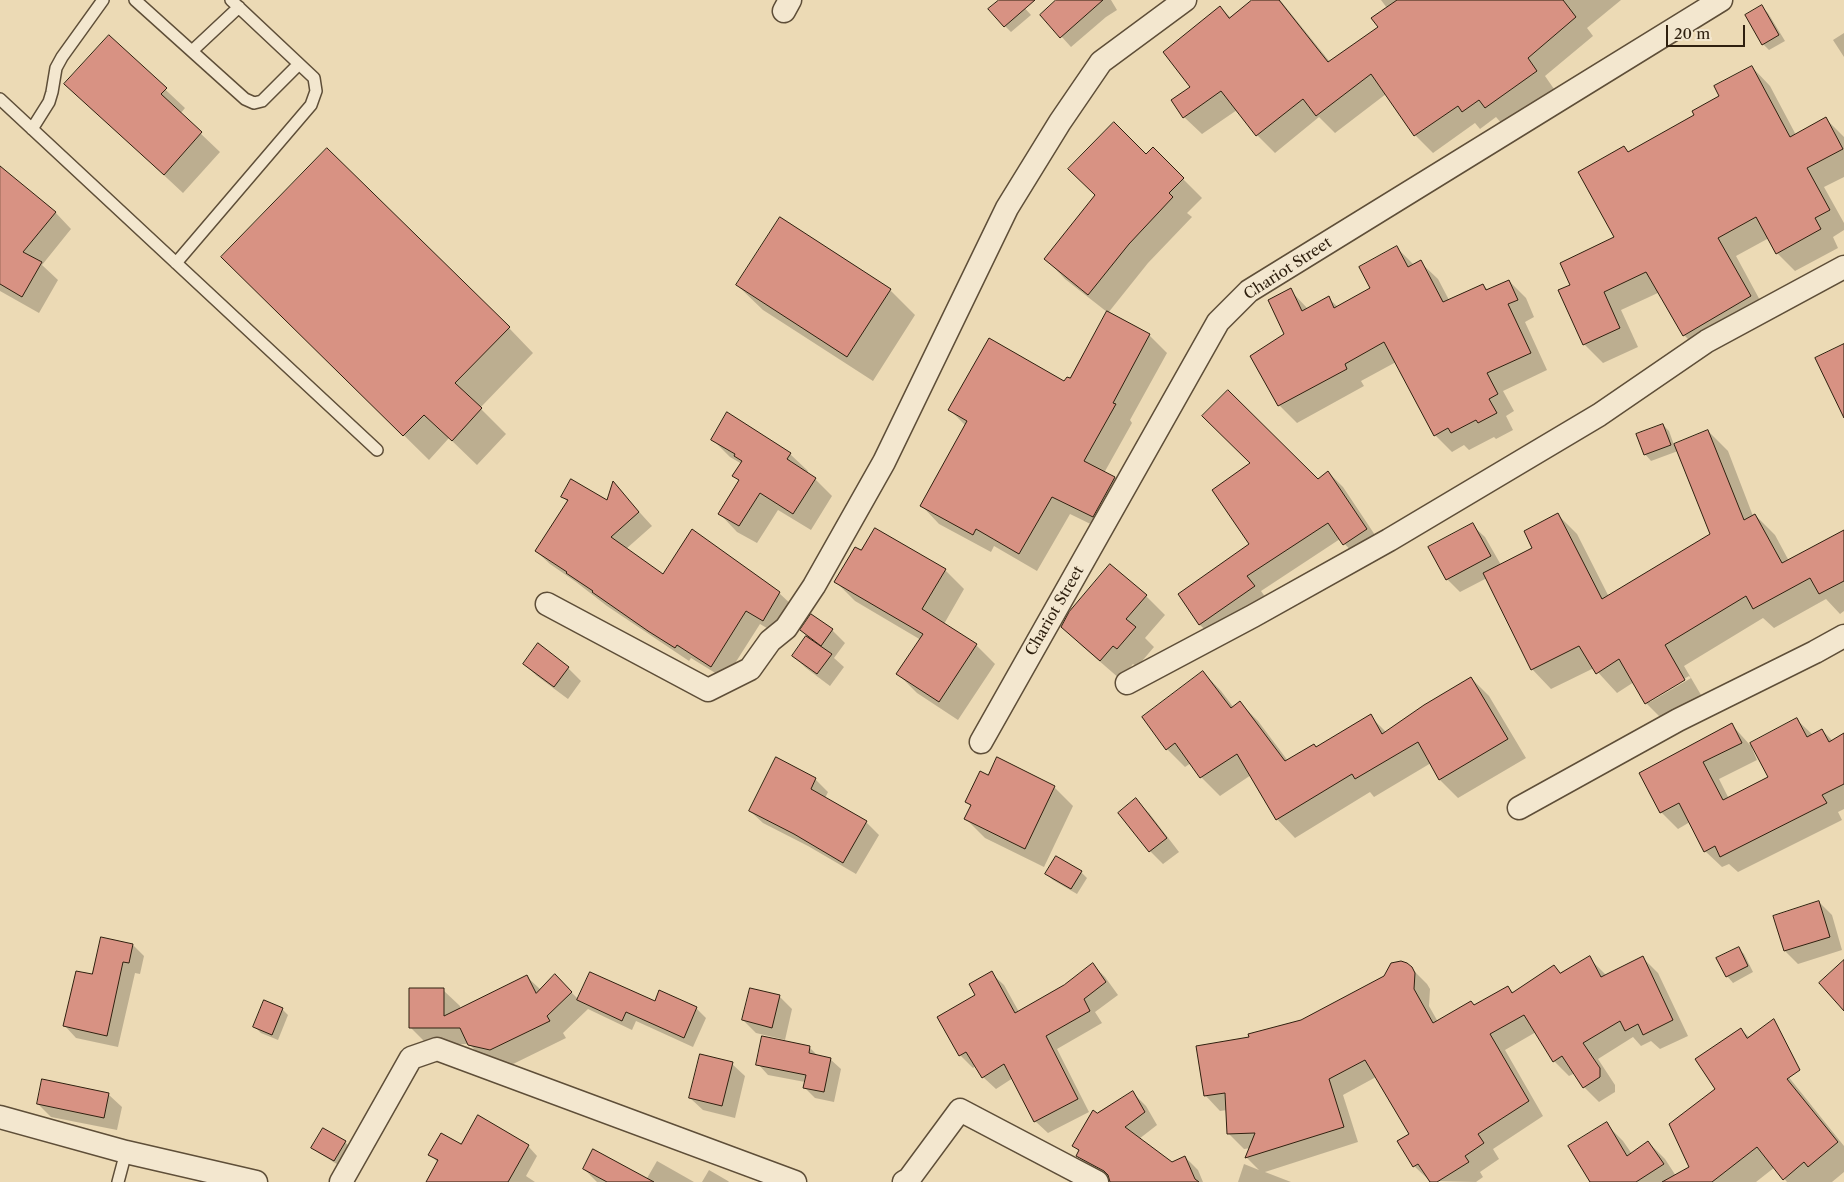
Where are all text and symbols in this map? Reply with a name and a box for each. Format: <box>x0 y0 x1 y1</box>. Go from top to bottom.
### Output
scale bar <box>1669 15 1748 47</box>
text: 20 m <box>1674 24 1710 43</box>
street label: Chariot Street <box>1241 234 1335 304</box>
street label: Chariot Street <box>1022 563 1088 659</box>

